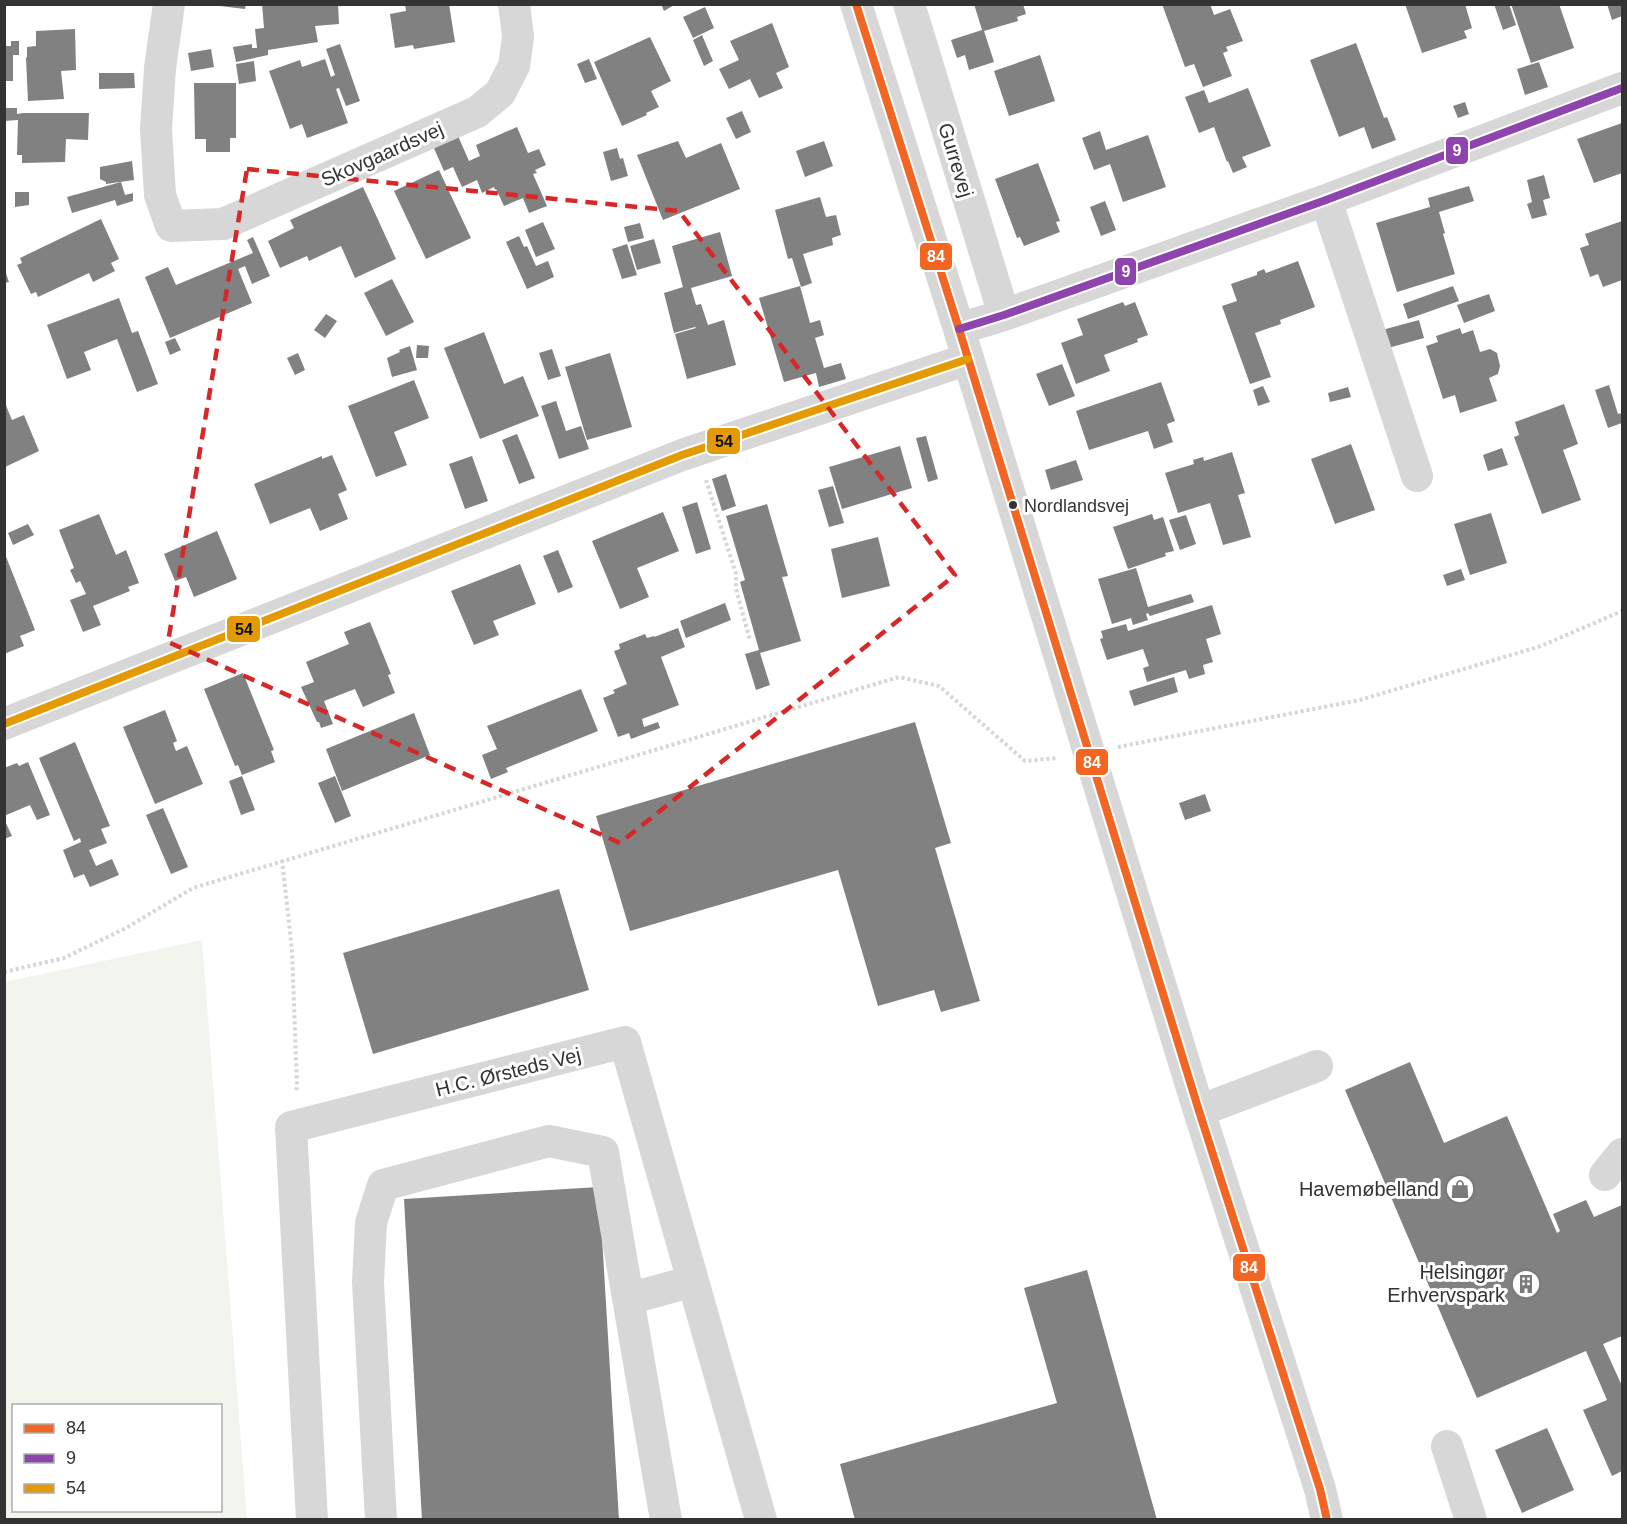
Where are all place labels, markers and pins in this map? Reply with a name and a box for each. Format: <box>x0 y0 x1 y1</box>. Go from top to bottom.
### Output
place label: Nordlandsvej <box>1024 496 1129 516</box>
marker: Nordlandsvej <box>1007 499 1019 511</box>
shop icon: Havemøbelland <box>1444 1173 1476 1205</box>
place label: Havemøbelland <box>1299 1178 1439 1200</box>
place label: Helsingør Erhvervspark <box>1387 1261 1506 1306</box>
building icon: Helsingør Erhvervspark <box>1510 1268 1542 1300</box>

